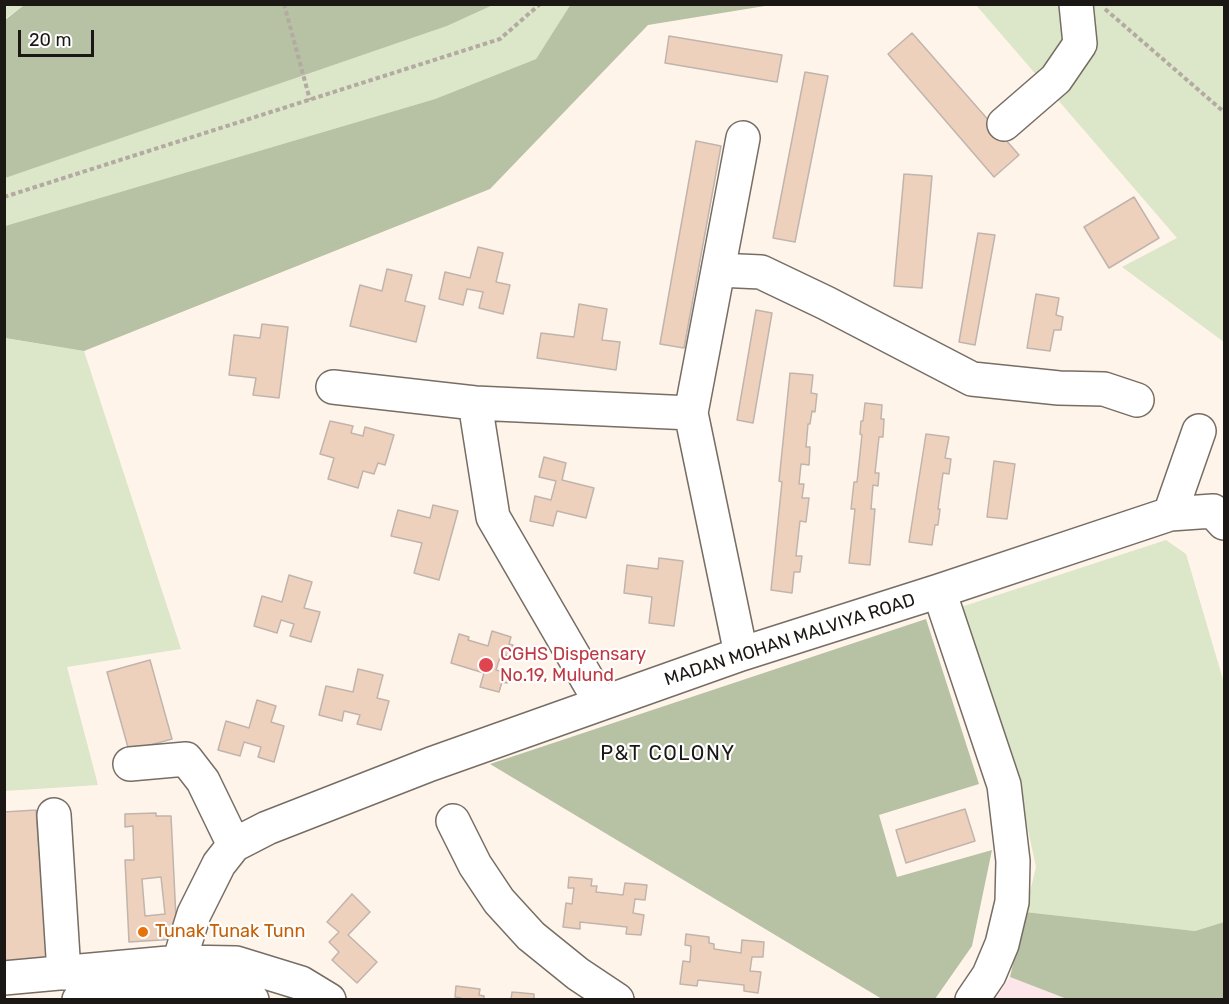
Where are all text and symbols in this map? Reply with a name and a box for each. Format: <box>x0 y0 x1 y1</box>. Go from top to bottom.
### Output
scale bar <box>21 18 98 56</box>
text: 20 m <box>29 29 71 51</box>
street label: MADAN MOHAN MALVIYA ROAD <box>662 589 918 691</box>
place label: CGHS Dispensary No.19, Mulund <box>500 644 646 686</box>
marker: CGHS Dispensary No.19, Mulund <box>477 656 495 674</box>
district label: P&T COLONY <box>600 742 736 766</box>
place label: Tunak Tunak Tunn <box>155 921 305 943</box>
marker: Tunak Tunak Tunn <box>136 925 150 939</box>

